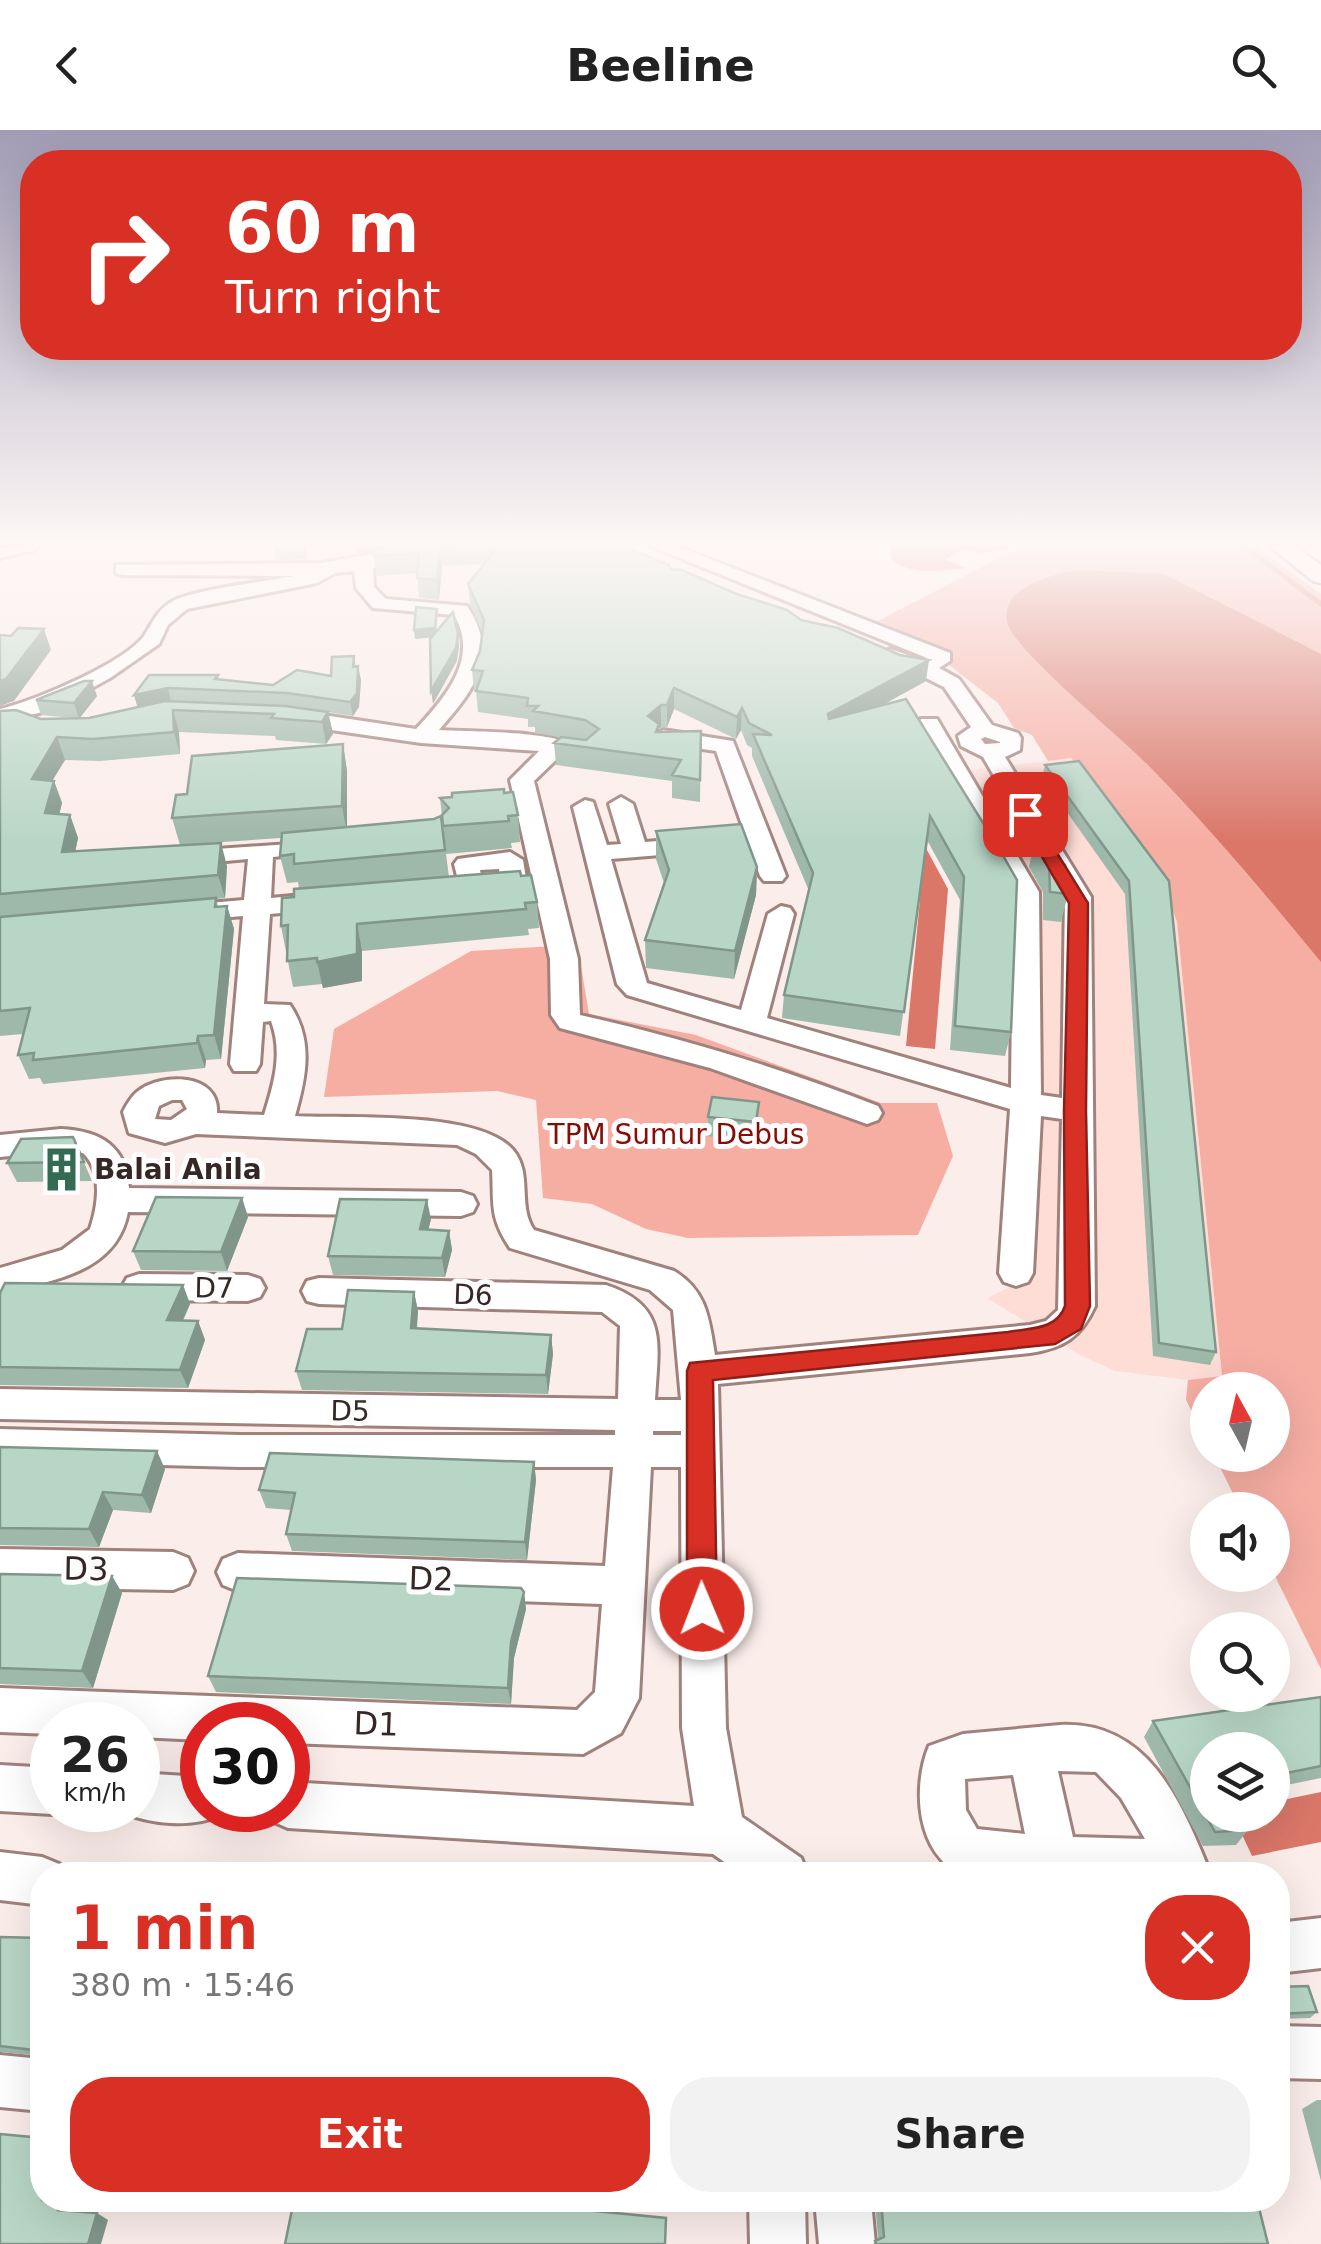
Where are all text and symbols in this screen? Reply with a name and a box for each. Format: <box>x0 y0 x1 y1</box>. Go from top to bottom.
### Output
icon: back <box>40 38 95 93</box>
icon: search <box>1226 38 1281 93</box>
text: Beeline <box>566 39 755 92</box>
text: 60 m <box>225 187 420 269</box>
icon: right <box>60 190 190 320</box>
text: Turn right <box>225 271 440 324</box>
pin <box>983 772 1068 857</box>
icon: arrive <box>998 787 1053 842</box>
park label: TPM Sumur Debus <box>547 1118 804 1151</box>
building icon: Balai Anila <box>37 1145 85 1193</box>
place label: Balai Anila <box>94 1153 262 1186</box>
street label: D7 <box>194 1271 234 1305</box>
street label: D6 <box>453 1278 493 1312</box>
north arrow <box>1190 1372 1290 1472</box>
map controls <box>1190 1372 1290 1832</box>
street label: D5 <box>330 1394 370 1428</box>
button: sound <box>1190 1492 1290 1592</box>
street label: D3 <box>63 1550 109 1588</box>
position arrow <box>650 1557 754 1661</box>
street label: D2 <box>408 1559 454 1599</box>
button: search <box>1190 1612 1290 1712</box>
speed limit sign: 30 <box>180 1702 310 1832</box>
street label: D1 <box>353 1704 399 1744</box>
text: 26 <box>60 1726 130 1784</box>
button: layers <box>1190 1732 1290 1832</box>
text: km/h <box>63 1778 127 1807</box>
text: 1 min <box>70 1893 258 1963</box>
button: close <box>1145 1895 1250 2000</box>
text: 380 m · 15:46 <box>70 1966 295 2004</box>
button: Exit <box>70 2077 650 2192</box>
button: Share <box>670 2077 1250 2192</box>

